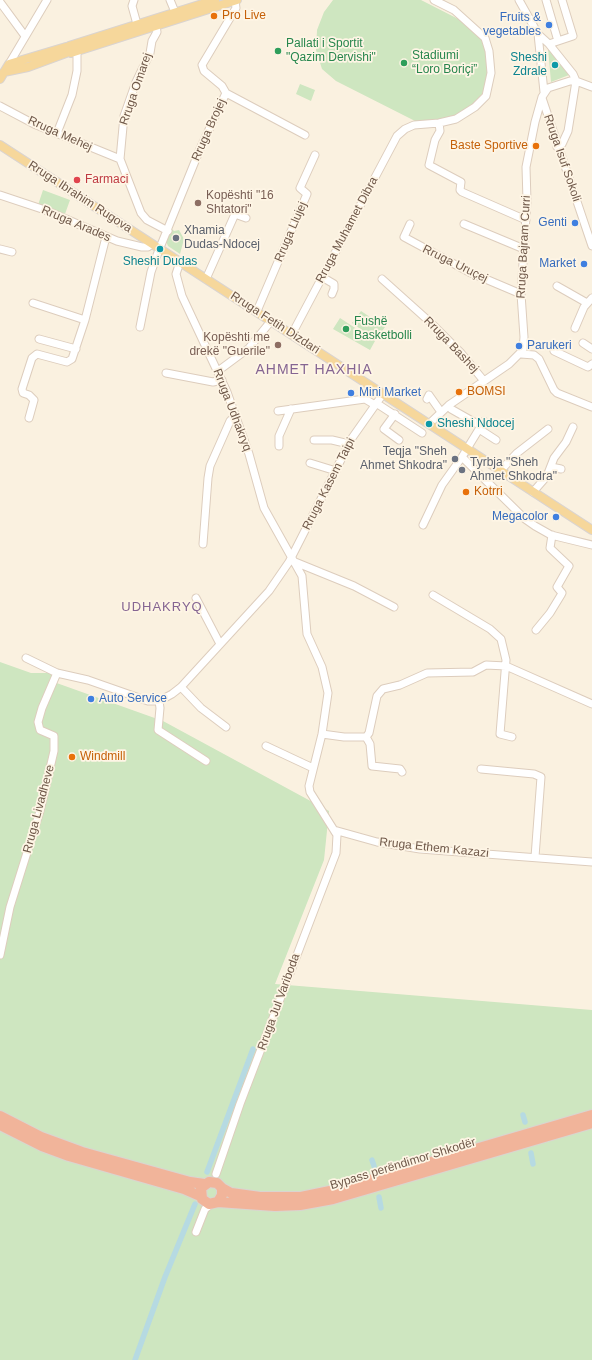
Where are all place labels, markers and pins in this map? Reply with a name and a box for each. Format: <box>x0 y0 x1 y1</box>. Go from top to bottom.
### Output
place label: Pro Live <box>222 9 266 23</box>
marker: Pro Live <box>209 11 219 21</box>
place label: Fruits & vegetables <box>483 11 541 39</box>
marker: Fruits & vegetables <box>544 20 554 30</box>
place label: Pallati i Sportit "Qazim Dervishi" <box>286 37 376 65</box>
marker: Pallati i Sportit "Qazim Dervishi" <box>273 46 283 56</box>
place label: Stadiumi “Loro Boriçi” <box>412 49 477 77</box>
place label: Sheshi Zdrale <box>510 51 547 79</box>
marker: Stadiumi “Loro Boriçi” <box>399 58 409 68</box>
marker: Sheshi Zdrale <box>550 60 560 70</box>
place label: Baste Sportive <box>450 139 528 153</box>
marker: Baste Sportive <box>531 141 541 151</box>
place label: Farmaci <box>85 173 128 187</box>
marker: Farmaci <box>72 175 82 185</box>
place label: Kopështi "16 Shtatori" <box>206 189 274 217</box>
marker: Kopështi "16 Shtatori" <box>193 198 203 208</box>
place label: Genti <box>538 216 567 230</box>
marker: Genti <box>570 218 580 228</box>
place label: Xhamia Dudas-Ndocej <box>184 224 260 252</box>
marker: Xhamia Dudas-Ndocej <box>171 233 181 243</box>
marker: Sheshi Dudas <box>155 244 165 254</box>
place label: Sheshi Dudas <box>123 255 197 269</box>
place label: Market <box>539 257 576 271</box>
marker: Market <box>579 259 589 269</box>
place label: Fushë Basketbolli <box>354 315 412 343</box>
marker: Fushë Basketbolli <box>341 324 351 334</box>
place label: Kopështi me drekë "Guerile" <box>189 331 270 359</box>
place label: Parukeri <box>527 339 572 353</box>
marker: Kopështi me drekë "Guerile" <box>273 340 283 350</box>
marker: Parukeri <box>514 341 524 351</box>
place label: BOMSI <box>467 385 506 399</box>
place label: Mini Market <box>359 386 421 400</box>
marker: BOMSI <box>454 387 464 397</box>
marker: Mini Market <box>346 388 356 398</box>
place label: Sheshi Ndocej <box>437 417 514 431</box>
marker: Sheshi Ndocej <box>424 419 434 429</box>
place label: Teqja "Sheh Ahmet Shkodra" <box>360 445 447 473</box>
marker: Teqja "Sheh Ahmet Shkodra" <box>450 454 460 464</box>
place label: Tyrbja "Sheh Ahmet Shkodra" <box>470 456 557 484</box>
marker: Tyrbja "Sheh Ahmet Shkodra" <box>457 465 467 475</box>
place label: Kotrri <box>474 485 503 499</box>
marker: Kotrri <box>461 487 471 497</box>
place label: Megacolor <box>492 510 548 524</box>
marker: Megacolor <box>551 512 561 522</box>
place label: Auto Service <box>99 692 167 706</box>
marker: Auto Service <box>86 694 96 704</box>
place label: Windmill <box>80 750 125 764</box>
marker: Windmill <box>67 752 77 762</box>

